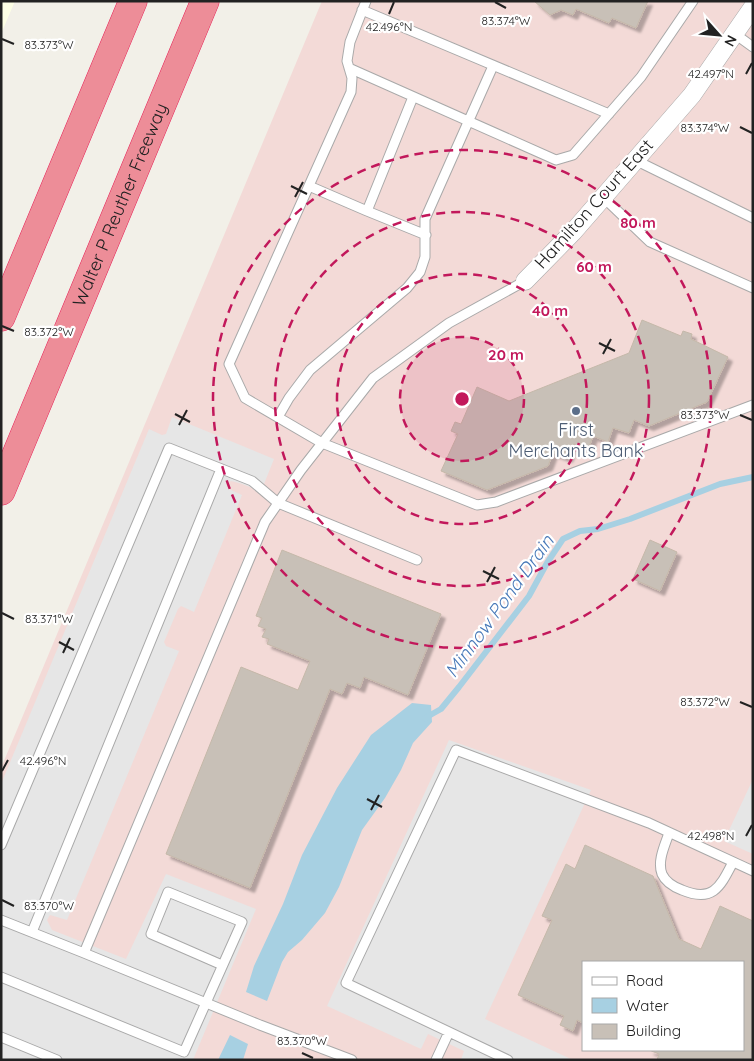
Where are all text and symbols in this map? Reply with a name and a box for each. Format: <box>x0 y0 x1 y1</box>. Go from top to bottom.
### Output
north arrow <box>694 10 744 60</box>
text: 83.374°W <box>482 13 531 28</box>
text: 42.496°N <box>366 19 412 34</box>
text: N <box>720 32 741 50</box>
text: 83.373°W <box>24 37 74 52</box>
text: 42.497°N <box>688 66 734 81</box>
street label: Walter P Reuther Freeway <box>67 99 172 310</box>
text: 83.374°W <box>681 120 730 135</box>
street label: Hamilton Court East <box>529 134 658 273</box>
text: 80 m <box>620 213 656 232</box>
text: 60 m <box>576 257 612 276</box>
text: 40 m <box>532 301 568 320</box>
text: 83.372°W <box>24 324 74 339</box>
text: 20 m <box>488 345 524 364</box>
centre of rings <box>453 390 471 408</box>
marker: First Merchants Bank <box>570 405 582 417</box>
text: 83.373°W <box>680 407 730 422</box>
place label: First Merchants Bank <box>509 418 643 462</box>
water label: Minnow Pond Drain <box>439 529 559 682</box>
text: 83.371°W <box>25 611 73 626</box>
text: 83.372°W <box>680 694 730 709</box>
text: 42.496°N <box>20 753 66 768</box>
text: 42.498°N <box>688 828 734 843</box>
text: 83.370°W <box>24 898 74 913</box>
legend <box>582 961 744 1051</box>
text: Road <box>626 971 663 990</box>
text: Water <box>626 996 669 1015</box>
text: Building <box>626 1021 681 1040</box>
text: 83.370°W <box>277 1033 327 1048</box>

